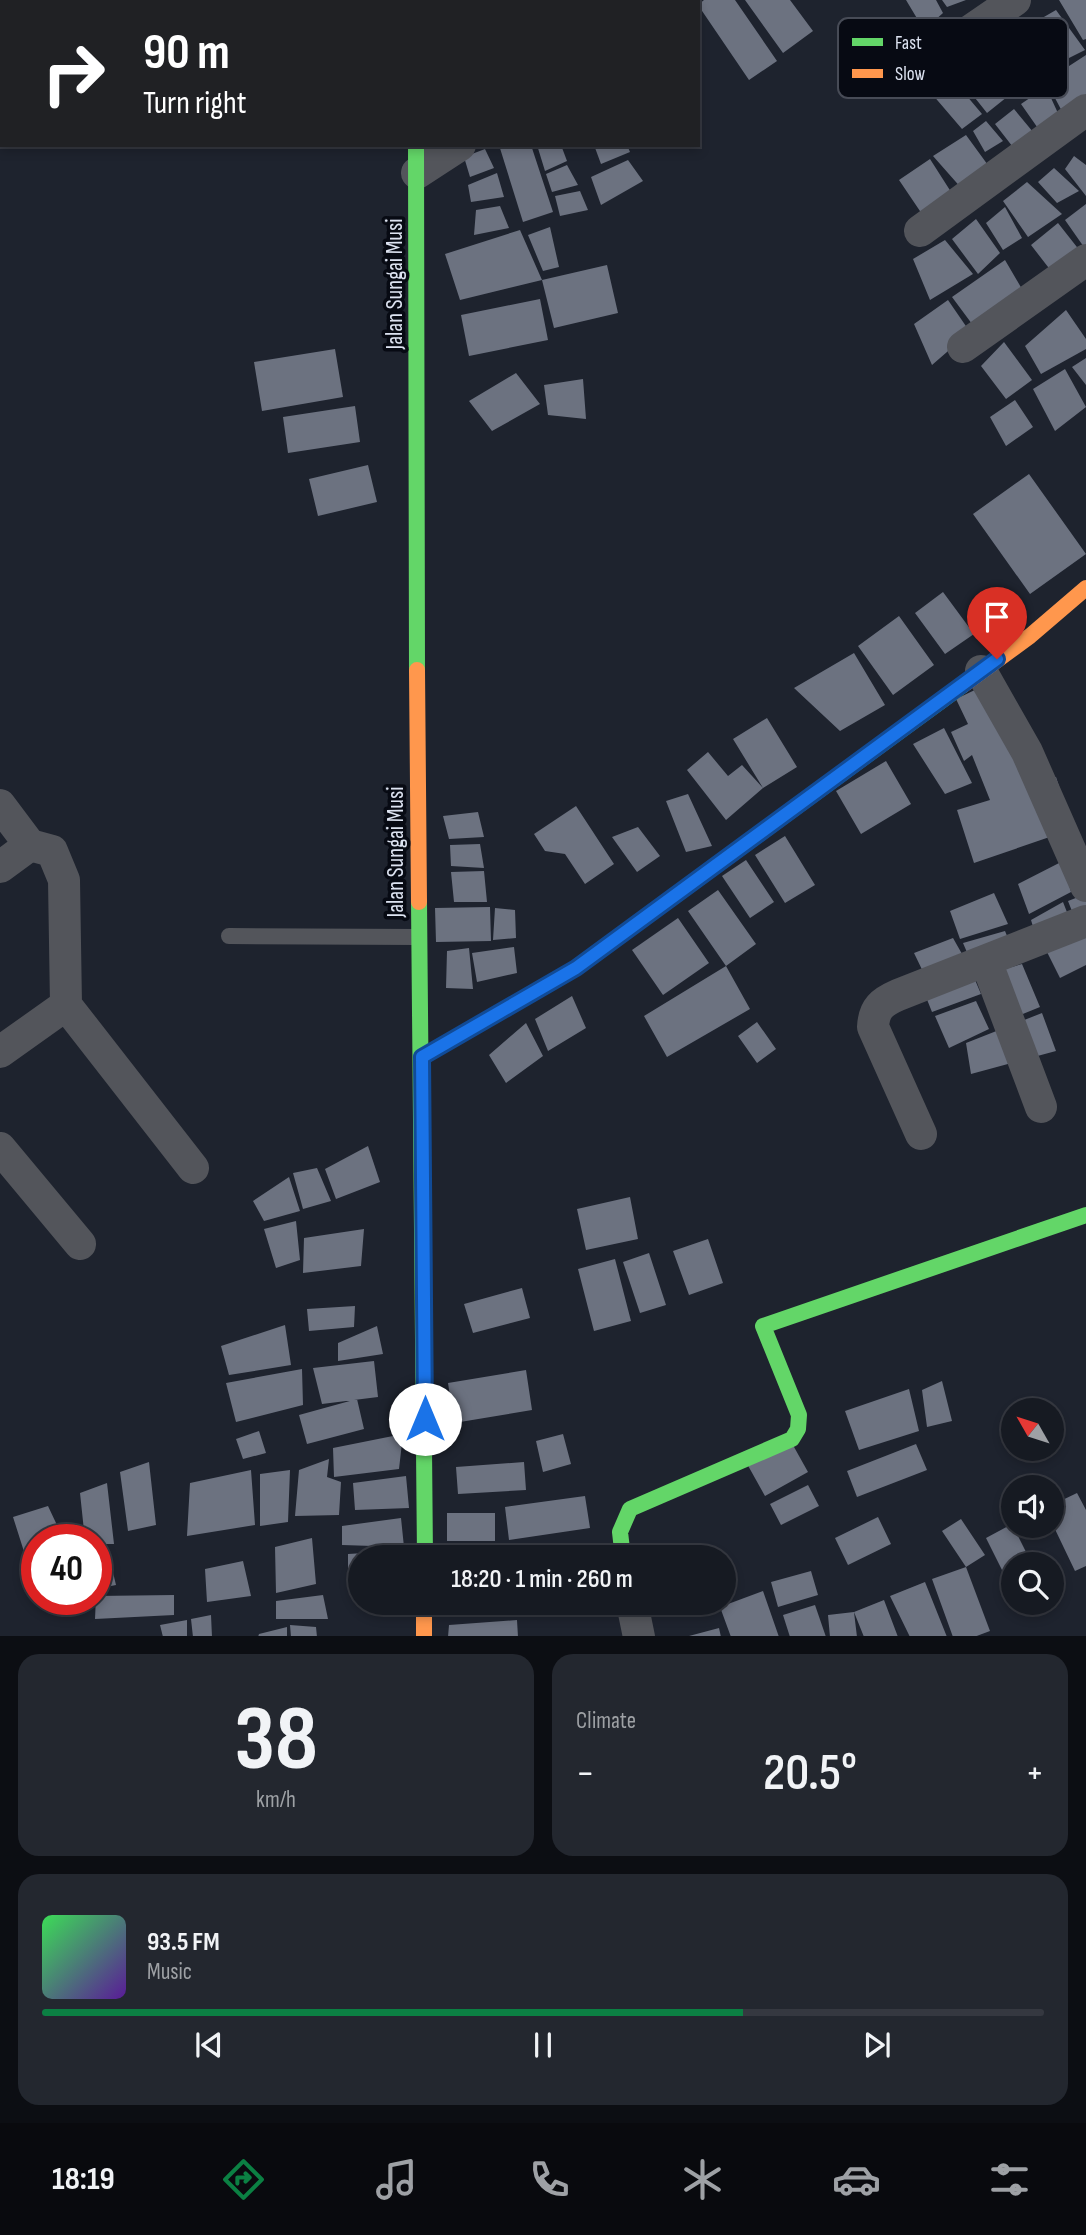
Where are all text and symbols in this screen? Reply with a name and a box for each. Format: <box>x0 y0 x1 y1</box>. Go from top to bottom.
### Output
legend <box>838 18 1068 98</box>
text: 90 m <box>143 24 230 83</box>
icon: right <box>28 28 119 119</box>
text: Fast <box>895 32 922 55</box>
text: Slow <box>895 63 925 86</box>
text: Turn right <box>143 84 247 123</box>
street label: Jalan Sungai Musi <box>381 219 409 351</box>
pin <box>967 587 1027 659</box>
icon: arrive <box>978 598 1016 636</box>
street label: Jalan Sungai Musi <box>382 787 410 919</box>
position arrow <box>388 1382 462 1456</box>
north arrow <box>1001 1398 1064 1461</box>
map controls <box>1001 1398 1064 1615</box>
button: sound <box>1001 1475 1064 1538</box>
speed limit sign: 40 <box>21 1524 112 1615</box>
button: search <box>1001 1552 1064 1615</box>
text: 18:20 · 1 min · 260 m <box>451 1564 633 1595</box>
text: 38 <box>234 1686 318 1795</box>
text: Climate <box>576 1707 636 1735</box>
text: 20.5° <box>763 1742 857 1805</box>
text: − <box>576 1751 595 1796</box>
text: + <box>1025 1751 1044 1796</box>
text: km/h <box>256 1786 296 1814</box>
text: 93.5 FM <box>147 1927 220 1958</box>
text: Music <box>147 1958 192 1986</box>
icon: previous <box>190 2026 228 2064</box>
icon: pause <box>524 2026 562 2064</box>
icon: next <box>858 2026 896 2064</box>
icon: directions <box>219 2155 268 2204</box>
icon: music <box>372 2155 421 2204</box>
icon: phone <box>525 2155 574 2204</box>
icon: climate <box>678 2155 727 2204</box>
icon: car <box>832 2155 881 2204</box>
icon: filters <box>985 2155 1034 2204</box>
text: 18:19 <box>52 2160 115 2199</box>

